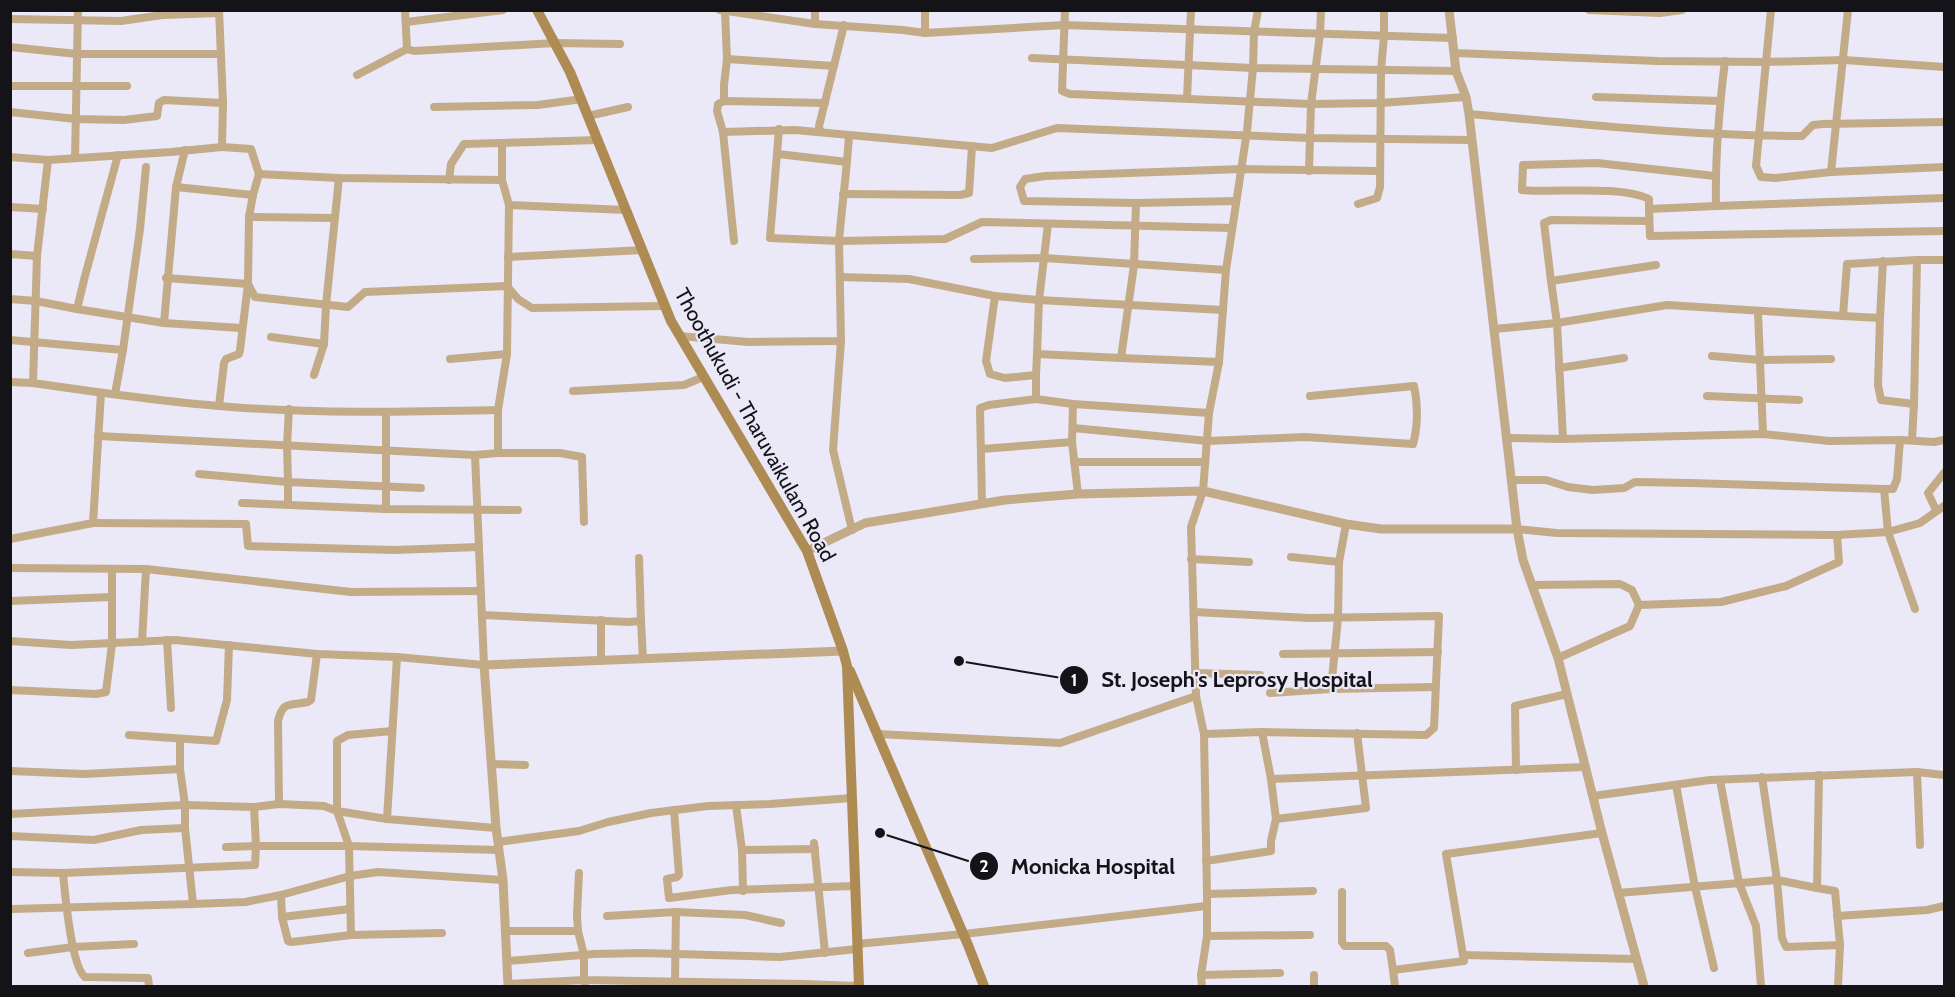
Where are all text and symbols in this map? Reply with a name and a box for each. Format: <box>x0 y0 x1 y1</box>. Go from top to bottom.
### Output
street label: Thoothukudi - Tharuvaikulam Road <box>670 284 841 566</box>
callout: St. Joseph's Leprosy Hospital <box>1059 660 1385 700</box>
text: St. Joseph's Leprosy Hospital <box>1101 666 1373 693</box>
text: 1 <box>1071 669 1077 691</box>
callout: Monicka Hospital <box>969 846 1187 886</box>
text: Monicka Hospital <box>1011 853 1175 880</box>
text: 2 <box>979 855 989 877</box>

